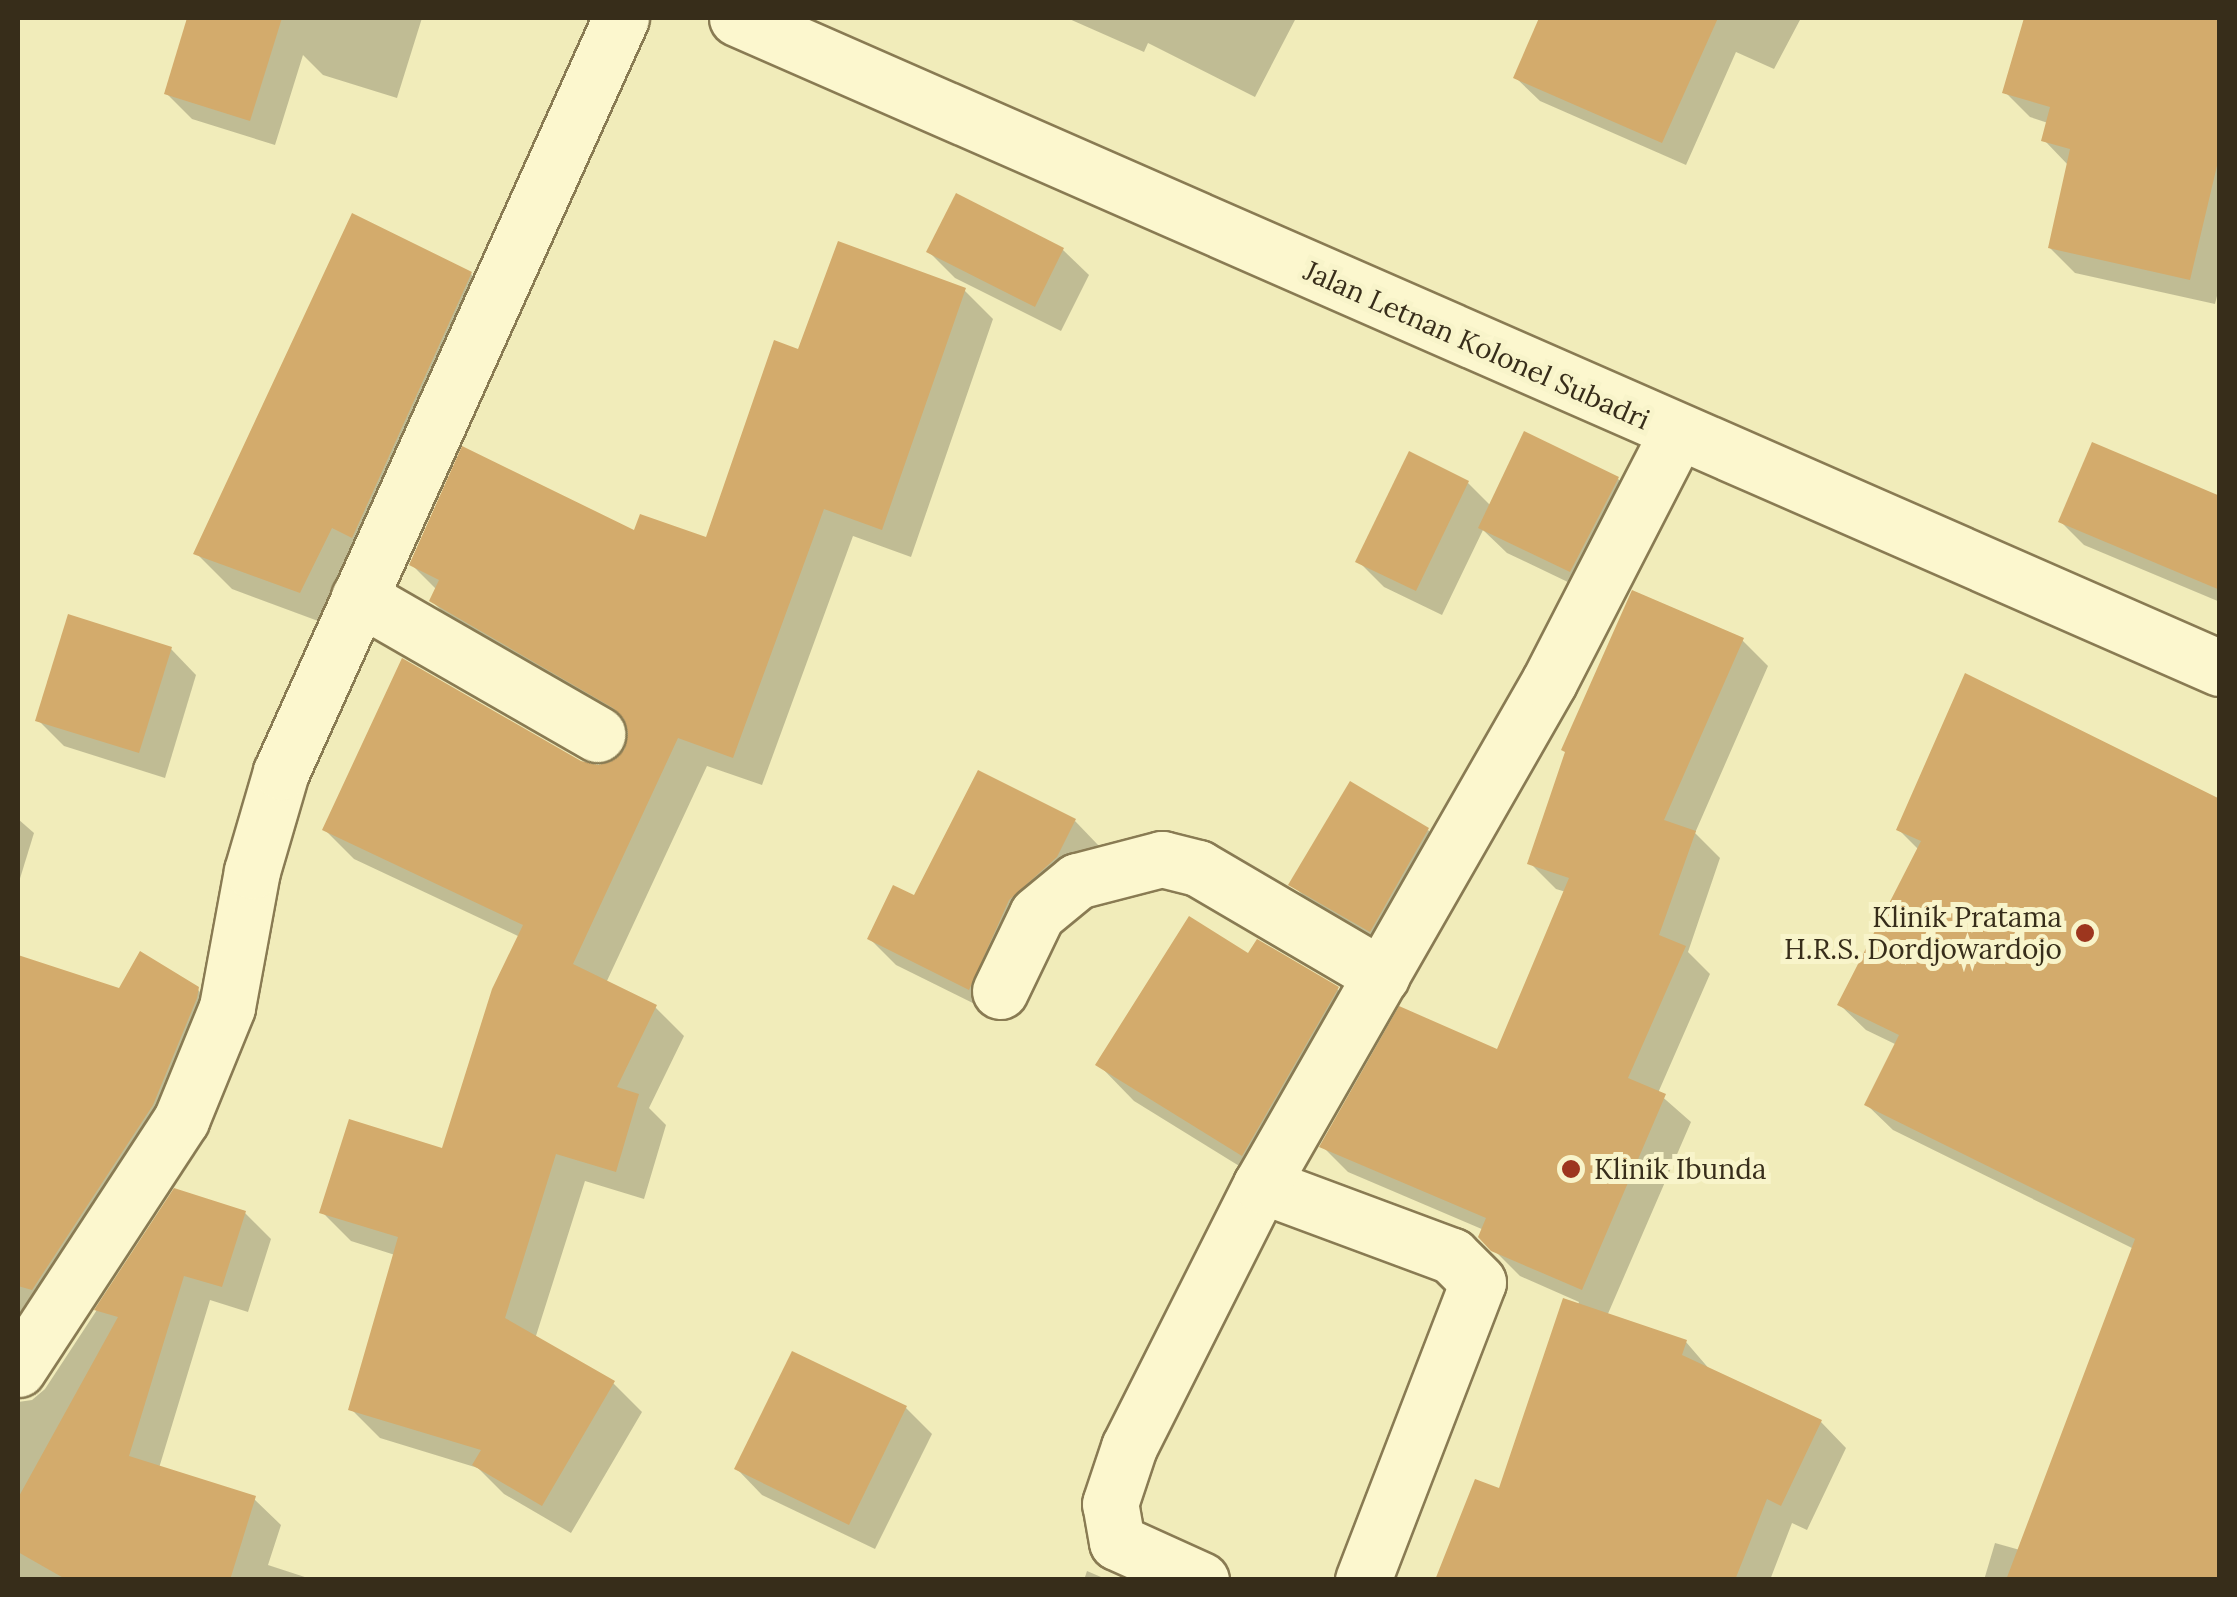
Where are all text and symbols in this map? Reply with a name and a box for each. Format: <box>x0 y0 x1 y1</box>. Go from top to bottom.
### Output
street label: Jalan Letnan Kolonel Subadri <box>1299 253 1655 437</box>
place label: Klinik Pratama H.R.S. Dordjowardojo <box>1784 900 2062 966</box>
marker: Klinik Pratama H.R.S. Dordjowardojo <box>2072 920 2098 946</box>
place label: Klinik Ibunda <box>1594 1152 1766 1186</box>
marker: Klinik Ibunda <box>1558 1156 1584 1182</box>

